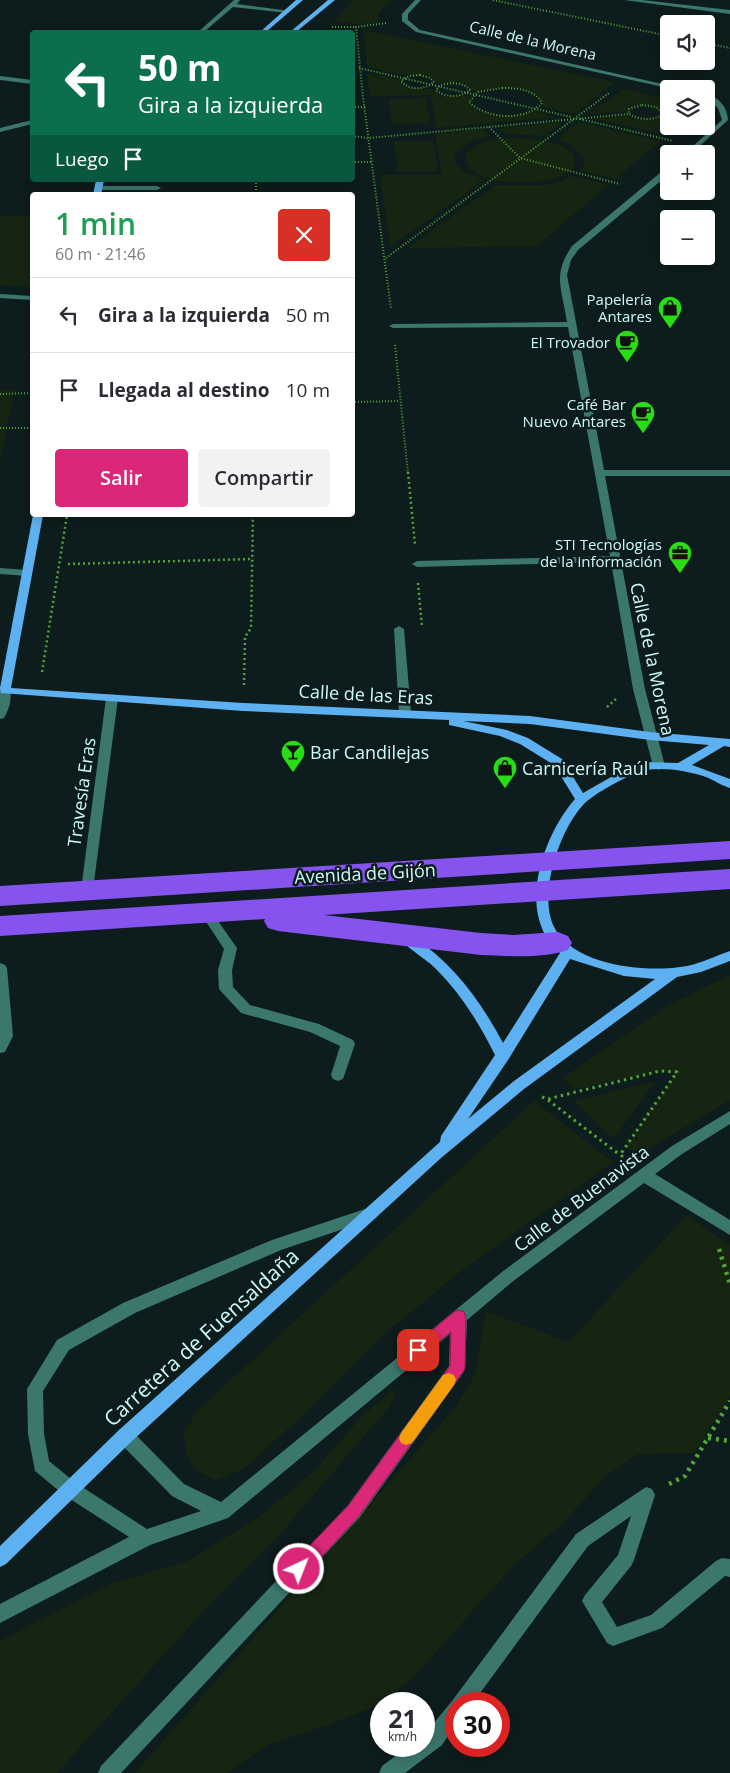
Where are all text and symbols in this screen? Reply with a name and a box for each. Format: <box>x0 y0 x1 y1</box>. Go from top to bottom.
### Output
map controls <box>660 15 715 265</box>
button: sound <box>660 15 715 70</box>
street label: Calle de la Morena <box>468 16 598 64</box>
text: 50 m <box>138 44 221 91</box>
icon: left <box>55 50 120 115</box>
button: layers <box>660 80 715 135</box>
text: Gira a la izquierda <box>138 89 323 119</box>
icon: arrive <box>119 145 147 173</box>
button: + <box>660 145 715 200</box>
text: Luego <box>55 146 109 172</box>
text: 1 min <box>55 203 136 244</box>
button: close <box>278 209 330 261</box>
button: − <box>660 210 715 265</box>
text: 60 m · 21:46 <box>55 243 146 265</box>
place label: Papelería Antares <box>587 289 652 326</box>
shop icon: Papelería Antares <box>657 295 683 329</box>
icon: left <box>55 301 83 329</box>
text: Gira a la izquierda <box>98 302 270 328</box>
text: 50 m <box>286 302 330 328</box>
cafe icon: El Trovador <box>614 329 640 363</box>
place label: El Trovador <box>530 332 610 352</box>
icon: arrive <box>55 376 83 404</box>
text: Llegada al destino <box>98 377 270 403</box>
text: 10 m <box>286 377 330 403</box>
place label: Café Bar Nuevo Antares <box>523 394 626 431</box>
cafe icon: Café Bar Nuevo Antares <box>630 400 656 434</box>
button: Salir <box>55 449 188 507</box>
button: Compartir <box>198 449 330 507</box>
place label: STI Tecnologías de la información <box>540 534 662 571</box>
office icon: STI Tecnologías de la información <box>667 540 693 574</box>
street label: Calle de la Morena <box>625 580 681 738</box>
street label: Calle de las Eras <box>298 678 434 710</box>
street label: Travesía Eras <box>61 736 101 848</box>
bar icon: Bar Candilejas <box>280 739 306 773</box>
place label: Bar Candilejas <box>310 740 429 764</box>
shop icon: Carnicería Raúl <box>492 755 518 789</box>
place label: Carnicería Raúl <box>522 756 648 780</box>
street label: Avenida de Gijón <box>294 857 436 889</box>
street label: Calle de Buenavista <box>509 1139 653 1257</box>
street label: Carretera de Fuensaldaña <box>97 1242 305 1432</box>
pin <box>397 1329 439 1371</box>
icon: arrive <box>404 1336 432 1364</box>
position arrow <box>272 1542 324 1594</box>
speed limit sign: 30 <box>445 1692 510 1757</box>
text: 21 <box>388 1701 417 1735</box>
text: km/h <box>388 1728 417 1745</box>

